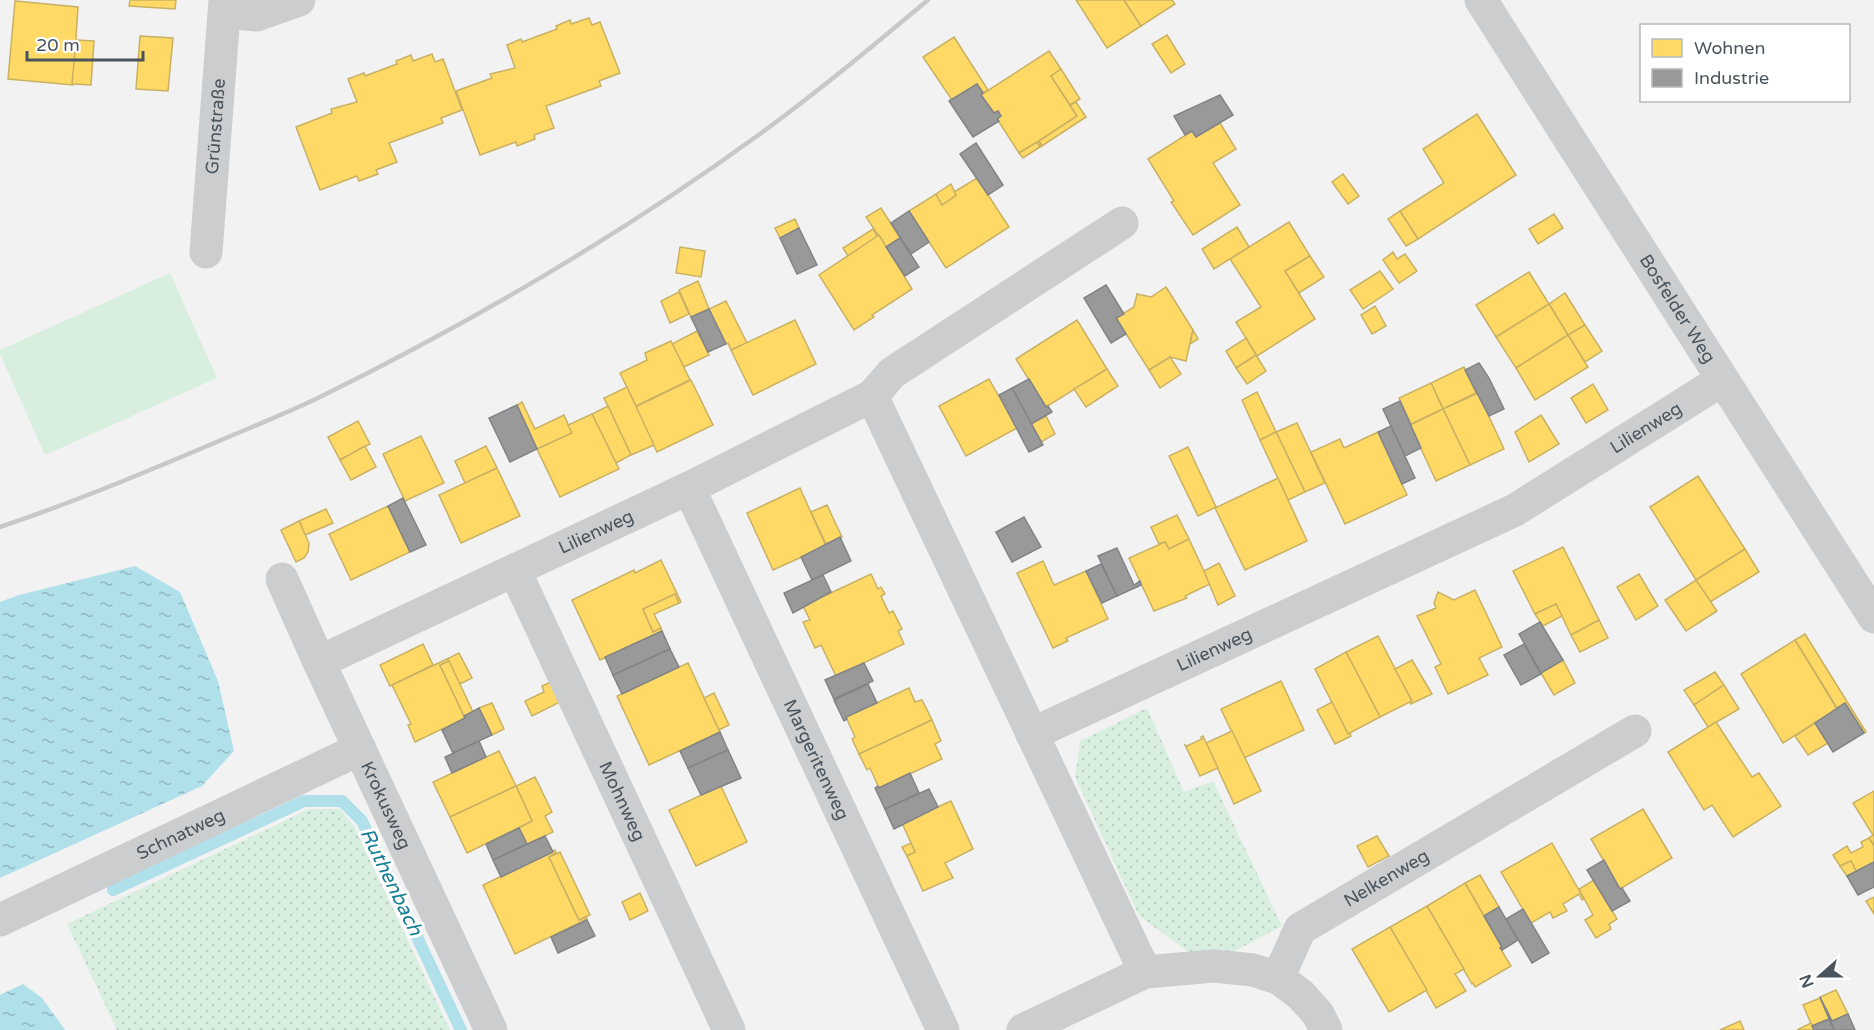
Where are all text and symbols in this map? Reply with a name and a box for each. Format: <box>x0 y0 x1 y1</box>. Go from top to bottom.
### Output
scale bar <box>27 24 142 62</box>
legend <box>1640 24 1850 102</box>
text: 20 m <box>36 34 80 56</box>
text: Wohnen <box>1694 37 1765 59</box>
text: Industrie <box>1694 67 1769 89</box>
street label: Grünstraße <box>201 78 230 175</box>
street label: Bosfelder Weg <box>1635 250 1721 367</box>
street label: Lilienweg <box>1606 397 1686 459</box>
street label: Lilienweg <box>555 505 637 559</box>
street label: Lilienweg <box>1173 623 1256 676</box>
street label: Margeritenweg <box>779 696 854 823</box>
street label: Krokusweg <box>356 758 416 853</box>
street label: Mohnweg <box>594 758 650 845</box>
street label: Schnatweg <box>133 804 228 865</box>
water label: Ruthenbach <box>355 824 428 940</box>
street label: Nelkenweg <box>1340 844 1433 912</box>
north arrow <box>1790 946 1850 1006</box>
text: N <box>1795 971 1819 991</box>

